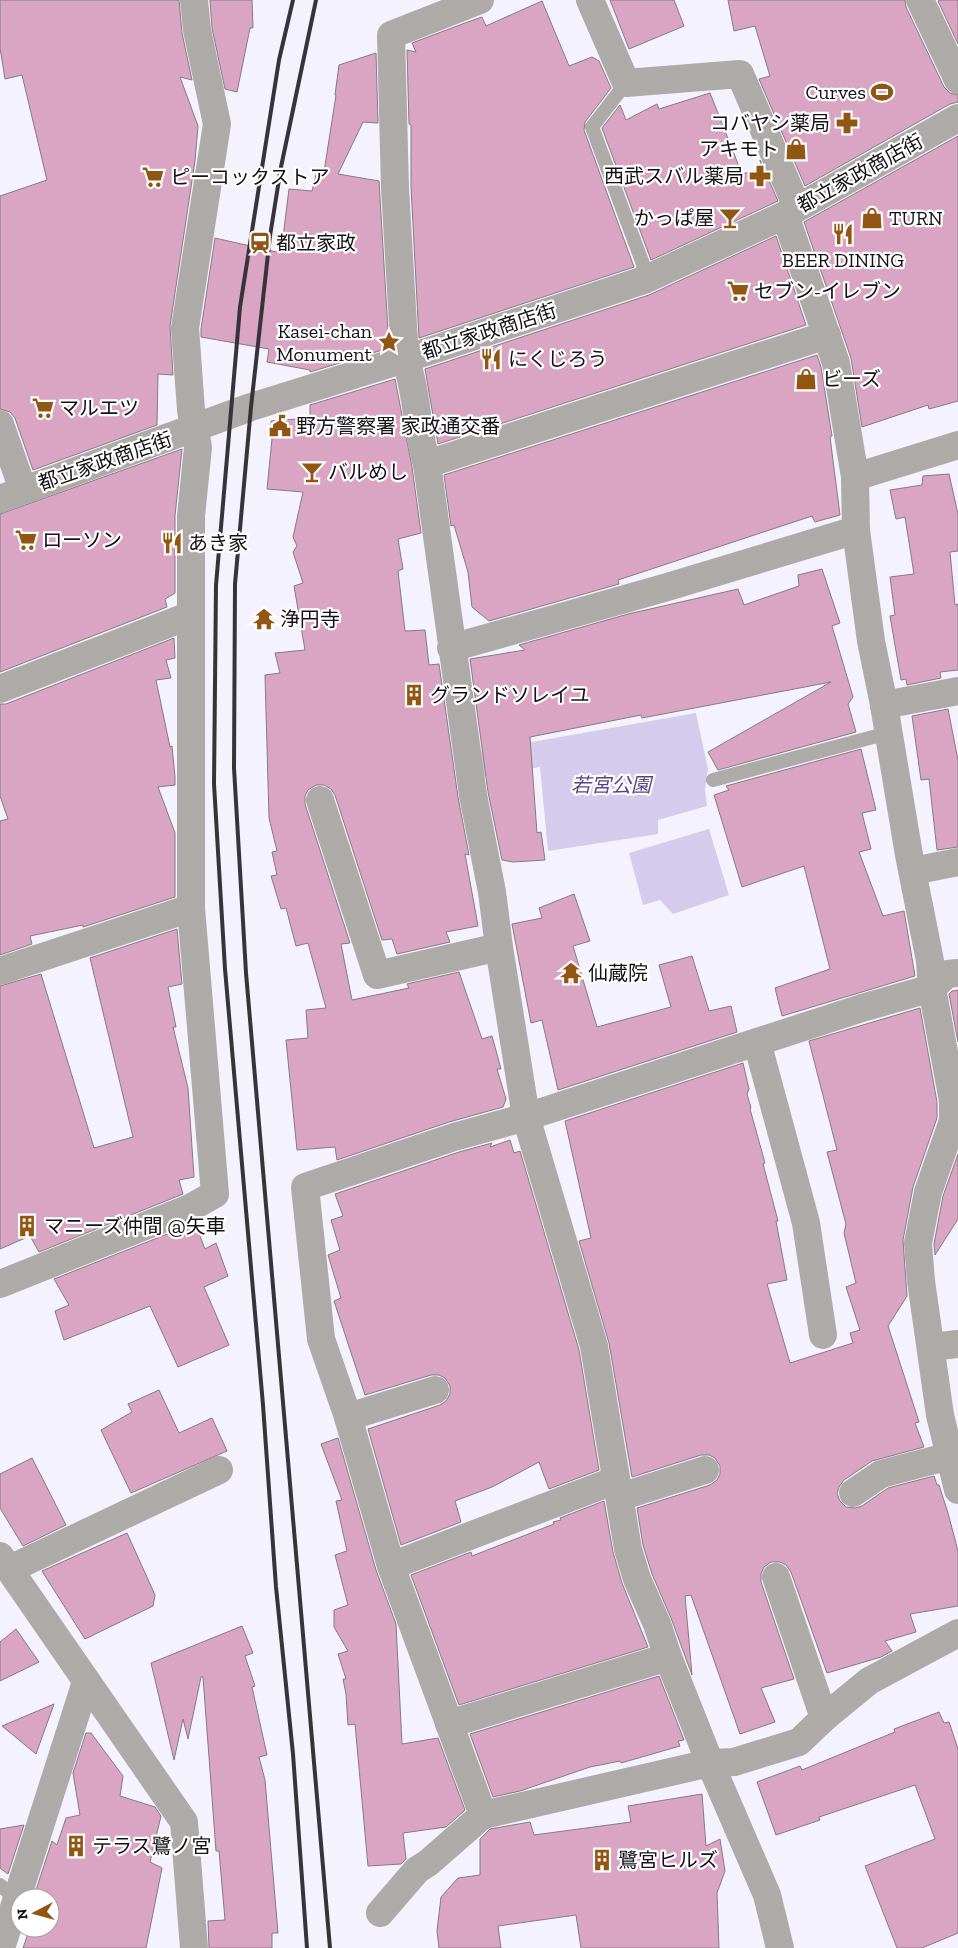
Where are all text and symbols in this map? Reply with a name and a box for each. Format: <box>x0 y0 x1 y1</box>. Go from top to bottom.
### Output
sports icon: Curves <box>869 79 895 105</box>
place label: Curves <box>805 80 866 104</box>
pharmacy icon: コバヤシ薬局 <box>834 110 860 136</box>
place label: コバヤシ薬局 <box>710 111 830 135</box>
street label: 都立家政商店街 <box>793 129 927 217</box>
shop icon: アキモト <box>783 136 809 162</box>
place label: アキモト <box>699 137 779 161</box>
pharmacy icon: 西武スバル薬局 <box>747 163 773 189</box>
supermarket icon: ピーコックストア <box>140 164 166 190</box>
place label: 西武スバル薬局 <box>604 164 744 188</box>
place label: ピーコックストア <box>170 165 329 189</box>
bar icon: かっぱ屋 <box>717 205 743 231</box>
shop icon: TURN <box>859 205 885 231</box>
place label: かっぱ屋 <box>634 206 714 230</box>
place label: TURN <box>889 206 943 230</box>
restaurant icon: BEER DINING <box>830 221 856 247</box>
station icon: 都立家政 <box>247 230 273 256</box>
place label: 都立家政 <box>276 231 356 255</box>
place label: BEER DINING <box>782 248 904 272</box>
supermarket icon: セブン-イレブン <box>725 278 751 304</box>
place label: セブン-イレブン <box>754 279 901 303</box>
street label: 都立家政商店街 <box>419 298 559 364</box>
place label: Kasei-chan Monument <box>276 319 373 366</box>
place icon: Kasei-chan Monument <box>376 329 402 355</box>
restaurant icon: にくじろう <box>478 346 504 372</box>
place label: にくじろう <box>508 347 608 371</box>
shop icon: ビーズ <box>793 366 819 392</box>
place label: ビーズ <box>822 367 881 391</box>
supermarket icon: マルエツ <box>30 395 56 421</box>
place label: マルエツ <box>59 396 139 420</box>
public building icon: 野方警察署 家政通交番 <box>267 413 293 439</box>
place label: 野方警察署 家政通交番 <box>296 414 501 438</box>
street label: 都立家政商店街 <box>35 427 175 495</box>
bar icon: バルめし <box>299 459 325 485</box>
place label: バルめし <box>328 460 408 484</box>
supermarket icon: ローソン <box>13 527 39 553</box>
place label: ローソン <box>42 528 122 552</box>
restaurant icon: あき家 <box>159 530 185 556</box>
place label: あき家 <box>188 531 248 555</box>
temple icon: 浄円寺 <box>251 606 277 632</box>
place label: 浄円寺 <box>280 607 340 631</box>
building icon: グランドソレイユ <box>401 682 427 708</box>
place label: グランドソレイユ <box>430 683 590 707</box>
park label: 若宮公園 <box>571 773 654 797</box>
temple icon: 仙蔵院 <box>558 960 584 986</box>
place label: 仙蔵院 <box>588 961 648 985</box>
building icon: マニーズ仲間 @矢車 <box>14 1213 40 1239</box>
place label: マニーズ仲間 @矢車 <box>44 1214 226 1238</box>
building icon: テラス鷺ノ宮 <box>63 1833 89 1859</box>
place label: テラス鷺ノ宮 <box>92 1834 212 1858</box>
building icon: 鷺宮ヒルズ <box>589 1847 615 1873</box>
place label: 鷺宮ヒルズ <box>618 1848 718 1872</box>
north arrow <box>10 1888 60 1938</box>
text: N <box>14 1908 32 1920</box>

